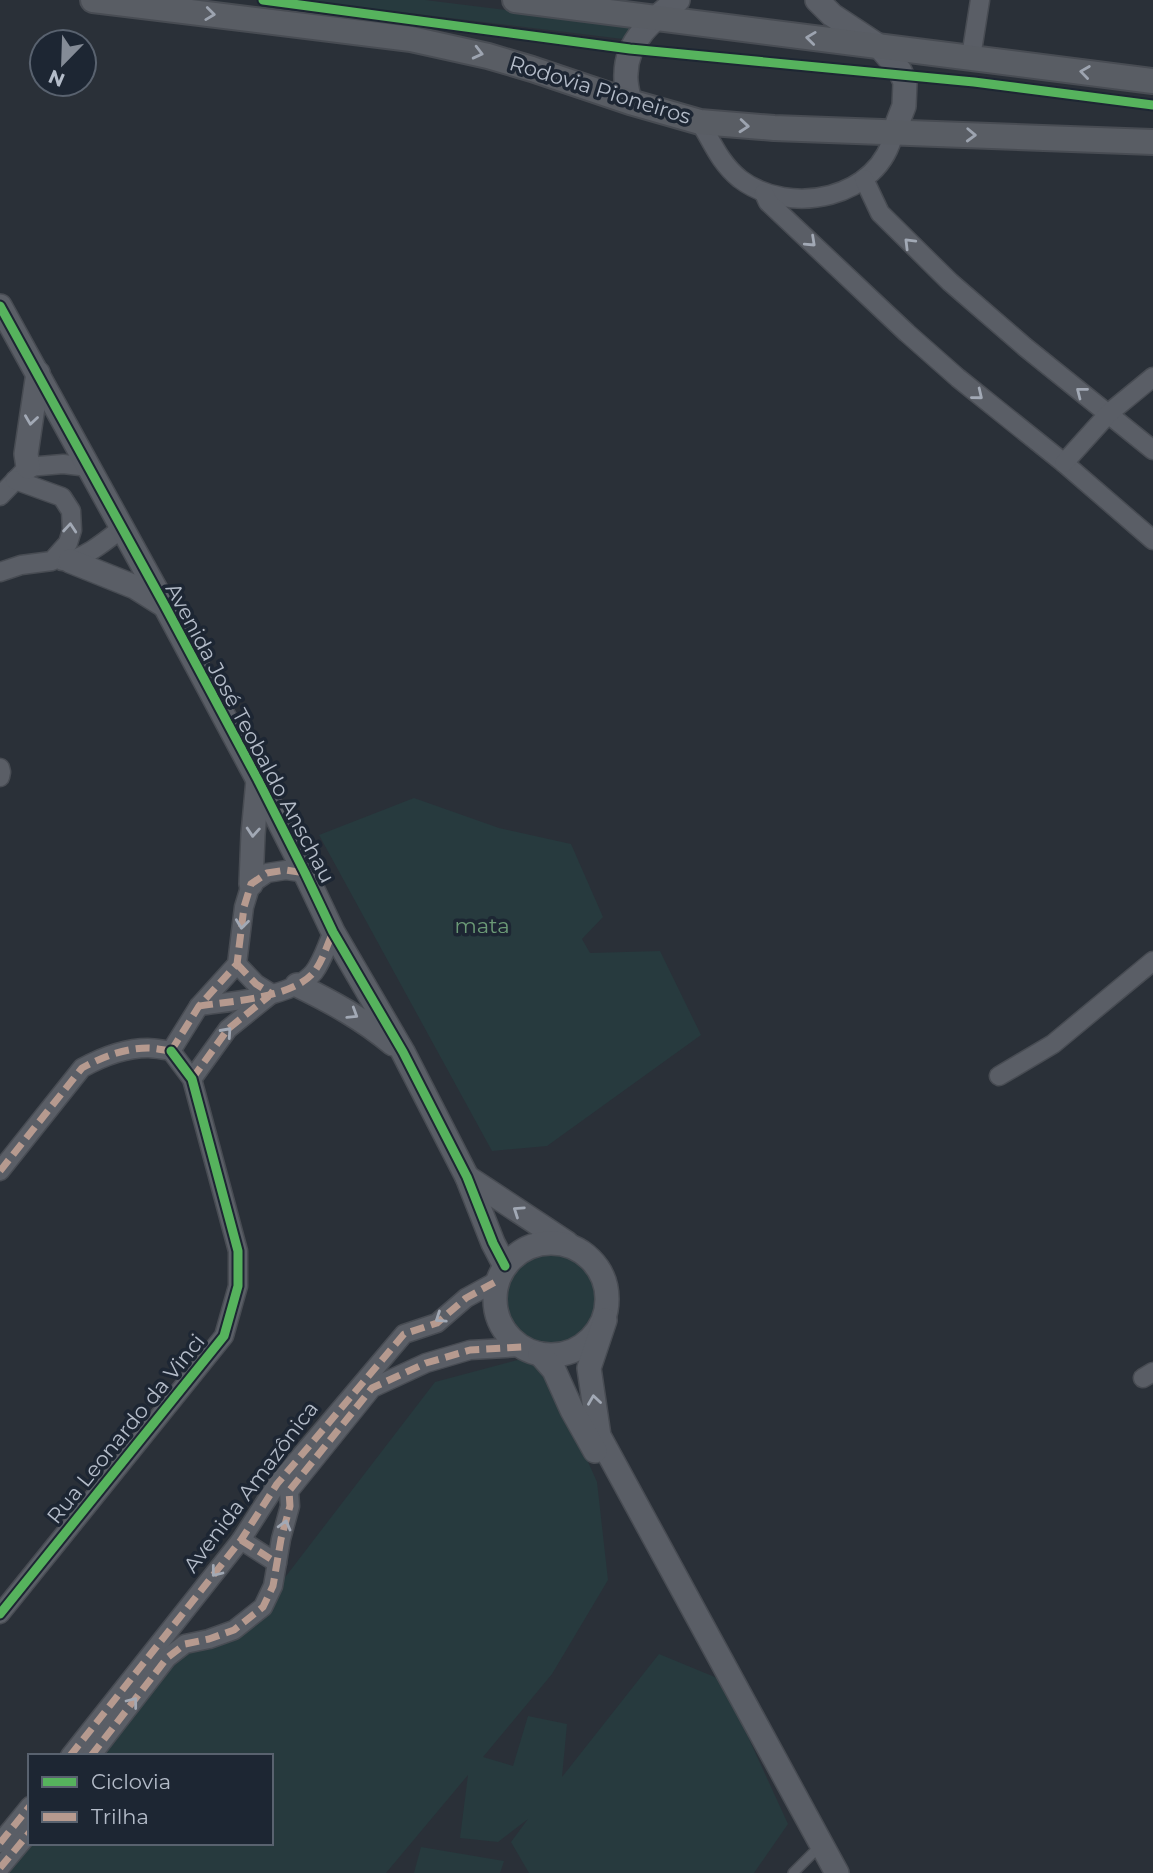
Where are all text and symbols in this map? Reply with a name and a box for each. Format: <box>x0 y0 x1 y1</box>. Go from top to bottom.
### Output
one-way arrow <box>204 7 216 22</box>
north arrow <box>28 28 98 98</box>
one-way arrow <box>805 30 817 45</box>
one-way arrow <box>472 45 484 59</box>
street label: Rodovia Pioneiros <box>506 50 694 129</box>
one-way arrow <box>1080 64 1091 79</box>
text: N <box>45 65 68 92</box>
one-way arrow <box>739 118 750 133</box>
one-way arrow <box>966 127 977 143</box>
one-way arrow <box>803 234 816 246</box>
one-way arrow <box>905 238 918 251</box>
one-way arrow <box>971 387 983 400</box>
one-way arrow <box>1076 387 1089 400</box>
one-way arrow <box>24 414 39 426</box>
one-way arrow <box>62 522 77 533</box>
street label: Avenida José Teobaldo Anschau <box>161 579 340 887</box>
one-way arrow <box>246 827 261 838</box>
park label: mata <box>454 913 510 938</box>
one-way arrow <box>234 918 249 930</box>
one-way arrow <box>345 1006 358 1019</box>
one-way arrow <box>219 1027 231 1040</box>
one-way arrow <box>513 1207 526 1219</box>
one-way arrow <box>435 1310 448 1323</box>
street label: Rua Leonardo da Vinci <box>41 1329 210 1528</box>
one-way arrow <box>586 1395 601 1406</box>
street label: Avenida Amazônica <box>178 1396 323 1577</box>
one-way arrow <box>277 1519 291 1531</box>
one-way arrow <box>212 1563 224 1576</box>
one-way arrow <box>125 1697 138 1710</box>
legend <box>28 1754 273 1845</box>
text: Ciclovia <box>91 1769 171 1794</box>
text: Trilha <box>91 1804 149 1829</box>

